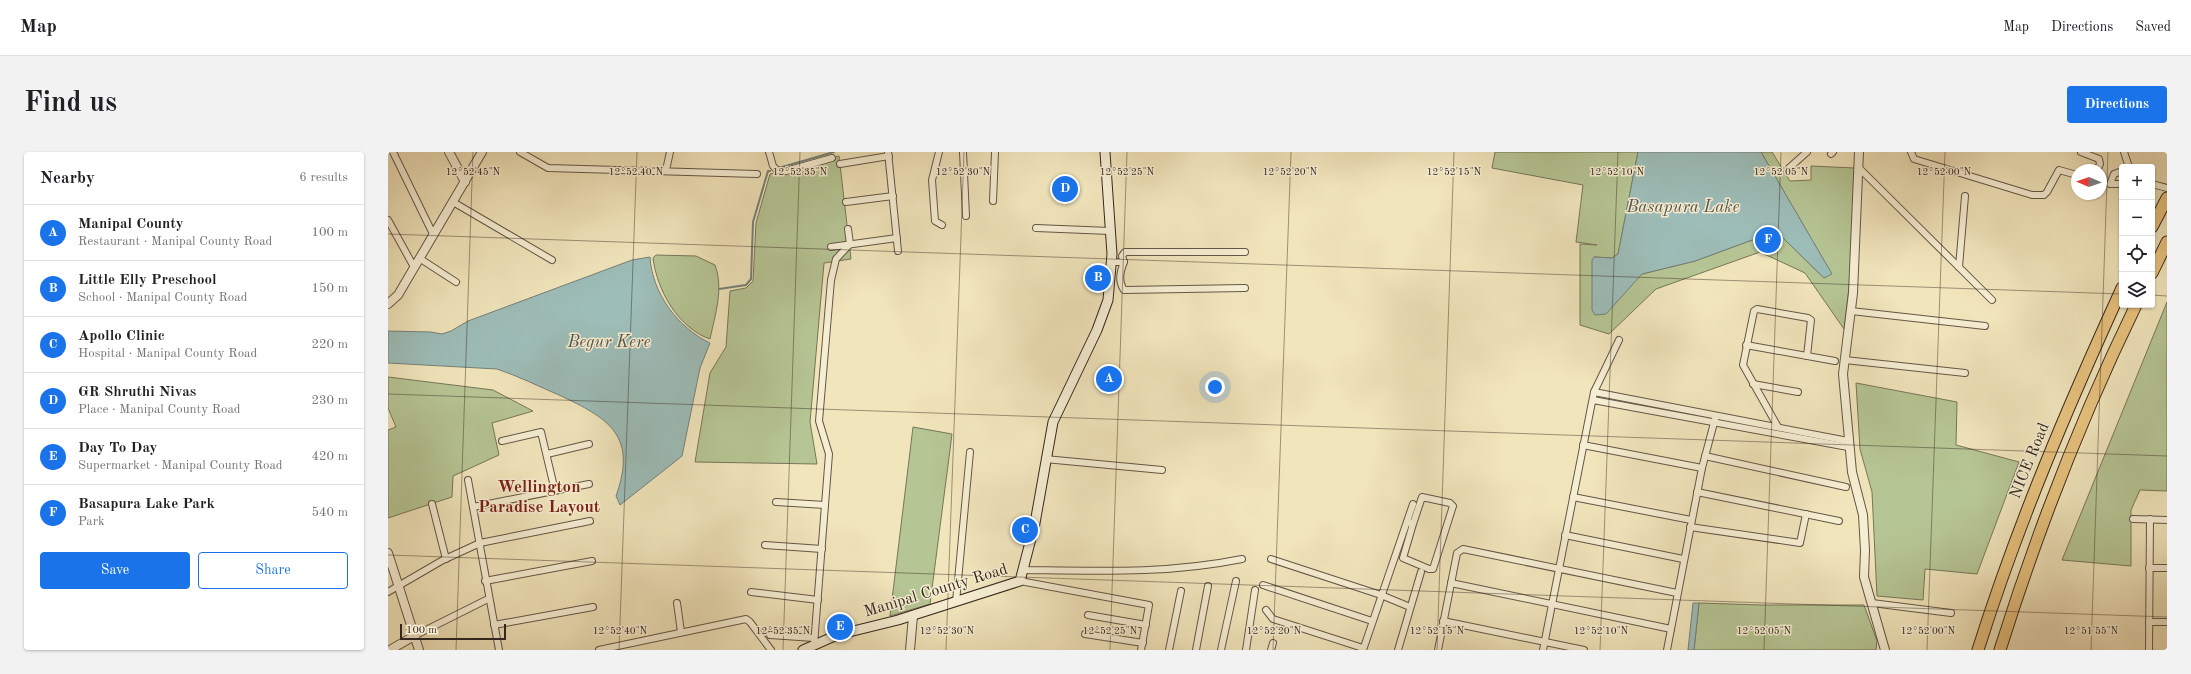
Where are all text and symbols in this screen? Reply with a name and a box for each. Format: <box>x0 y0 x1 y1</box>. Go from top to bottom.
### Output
text: Map <box>20 18 57 37</box>
text: Map <box>2003 20 2029 34</box>
text: Directions <box>2051 20 2113 34</box>
text: Saved <box>2135 20 2171 34</box>
button: Directions <box>2067 86 2167 123</box>
text: Find us <box>24 90 117 118</box>
north arrow <box>2071 164 2107 200</box>
map controls <box>2119 164 2155 308</box>
button: + <box>2119 164 2155 200</box>
text: 12°52'45"N <box>446 167 501 177</box>
text: 12°52'40"N <box>609 167 664 177</box>
text: 12°52'35"N <box>773 167 828 177</box>
text: 12°52'30"N <box>936 167 991 177</box>
text: 12°52'25"N <box>1100 167 1155 177</box>
text: 12°52'20"N <box>1263 167 1318 177</box>
text: 12°52'15"N <box>1427 167 1482 177</box>
text: 12°52'10"N <box>1590 167 1645 177</box>
text: 12°52'05"N <box>1754 167 1809 177</box>
text: 12°52'00"N <box>1917 167 1972 177</box>
text: Nearby <box>40 170 95 187</box>
text: 6 results <box>299 171 348 184</box>
pin: D <box>1052 174 1078 204</box>
water label: Basapura Lake <box>1625 199 1740 216</box>
button: − <box>2119 200 2155 236</box>
text: Manipal County <box>78 217 184 232</box>
pin: F <box>1755 225 1781 255</box>
text: A <box>48 226 58 239</box>
text: 100 m <box>311 226 348 239</box>
text: Restaurant · Manipal County Road <box>78 235 272 248</box>
button: locate <box>2119 236 2155 272</box>
pin: B <box>1085 263 1111 293</box>
button: layers <box>2119 272 2155 308</box>
text: Little Elly Preschool <box>78 273 217 288</box>
text: B <box>48 282 58 295</box>
text: 150 m <box>311 282 348 295</box>
text: School · Manipal County Road <box>78 291 247 304</box>
text: Apollo Clinic <box>78 329 165 344</box>
water label: Begur Kere <box>567 334 650 351</box>
text: C <box>49 338 57 351</box>
text: 220 m <box>311 338 348 351</box>
text: Hospital · Manipal County Road <box>78 347 257 360</box>
pin: A <box>1096 364 1122 394</box>
your location <box>1205 377 1225 397</box>
text: GR Shruthi Nivas <box>78 385 196 400</box>
text: D <box>48 394 58 407</box>
text: 230 m <box>311 394 348 407</box>
text: Place · Manipal County Road <box>78 403 241 416</box>
street label: NICE Road <box>2008 421 2052 501</box>
text: Day To Day <box>78 441 157 456</box>
text: E <box>49 450 57 463</box>
text: 420 m <box>311 450 348 463</box>
text: Supermarket · Manipal County Road <box>78 459 283 472</box>
district label: Wellington Paradise Layout <box>478 479 600 516</box>
text: Basapura Lake Park <box>78 497 215 512</box>
text: F <box>49 506 57 519</box>
text: 540 m <box>311 506 348 519</box>
text: Park <box>78 515 105 528</box>
pin: C <box>1012 515 1038 545</box>
button: Save <box>40 552 190 589</box>
button: Share <box>198 552 348 589</box>
street label: Manipal County Road <box>862 562 1010 620</box>
pin: E <box>827 612 853 642</box>
scale bar <box>400 622 506 641</box>
text: 100 m <box>406 625 437 636</box>
text: 12°52'40"N <box>593 626 648 636</box>
text: 12°52'35"N <box>756 626 811 636</box>
text: 12°52'30"N <box>920 626 975 636</box>
text: 12°52'25"N <box>1083 626 1138 636</box>
text: 12°52'20"N <box>1247 626 1302 636</box>
text: 12°52'15"N <box>1410 626 1465 636</box>
text: 12°52'10"N <box>1574 626 1629 636</box>
text: 12°52'05"N <box>1737 626 1792 636</box>
text: 12°52'00"N <box>1901 626 1956 636</box>
text: 12°51'55"N <box>2064 626 2119 636</box>

